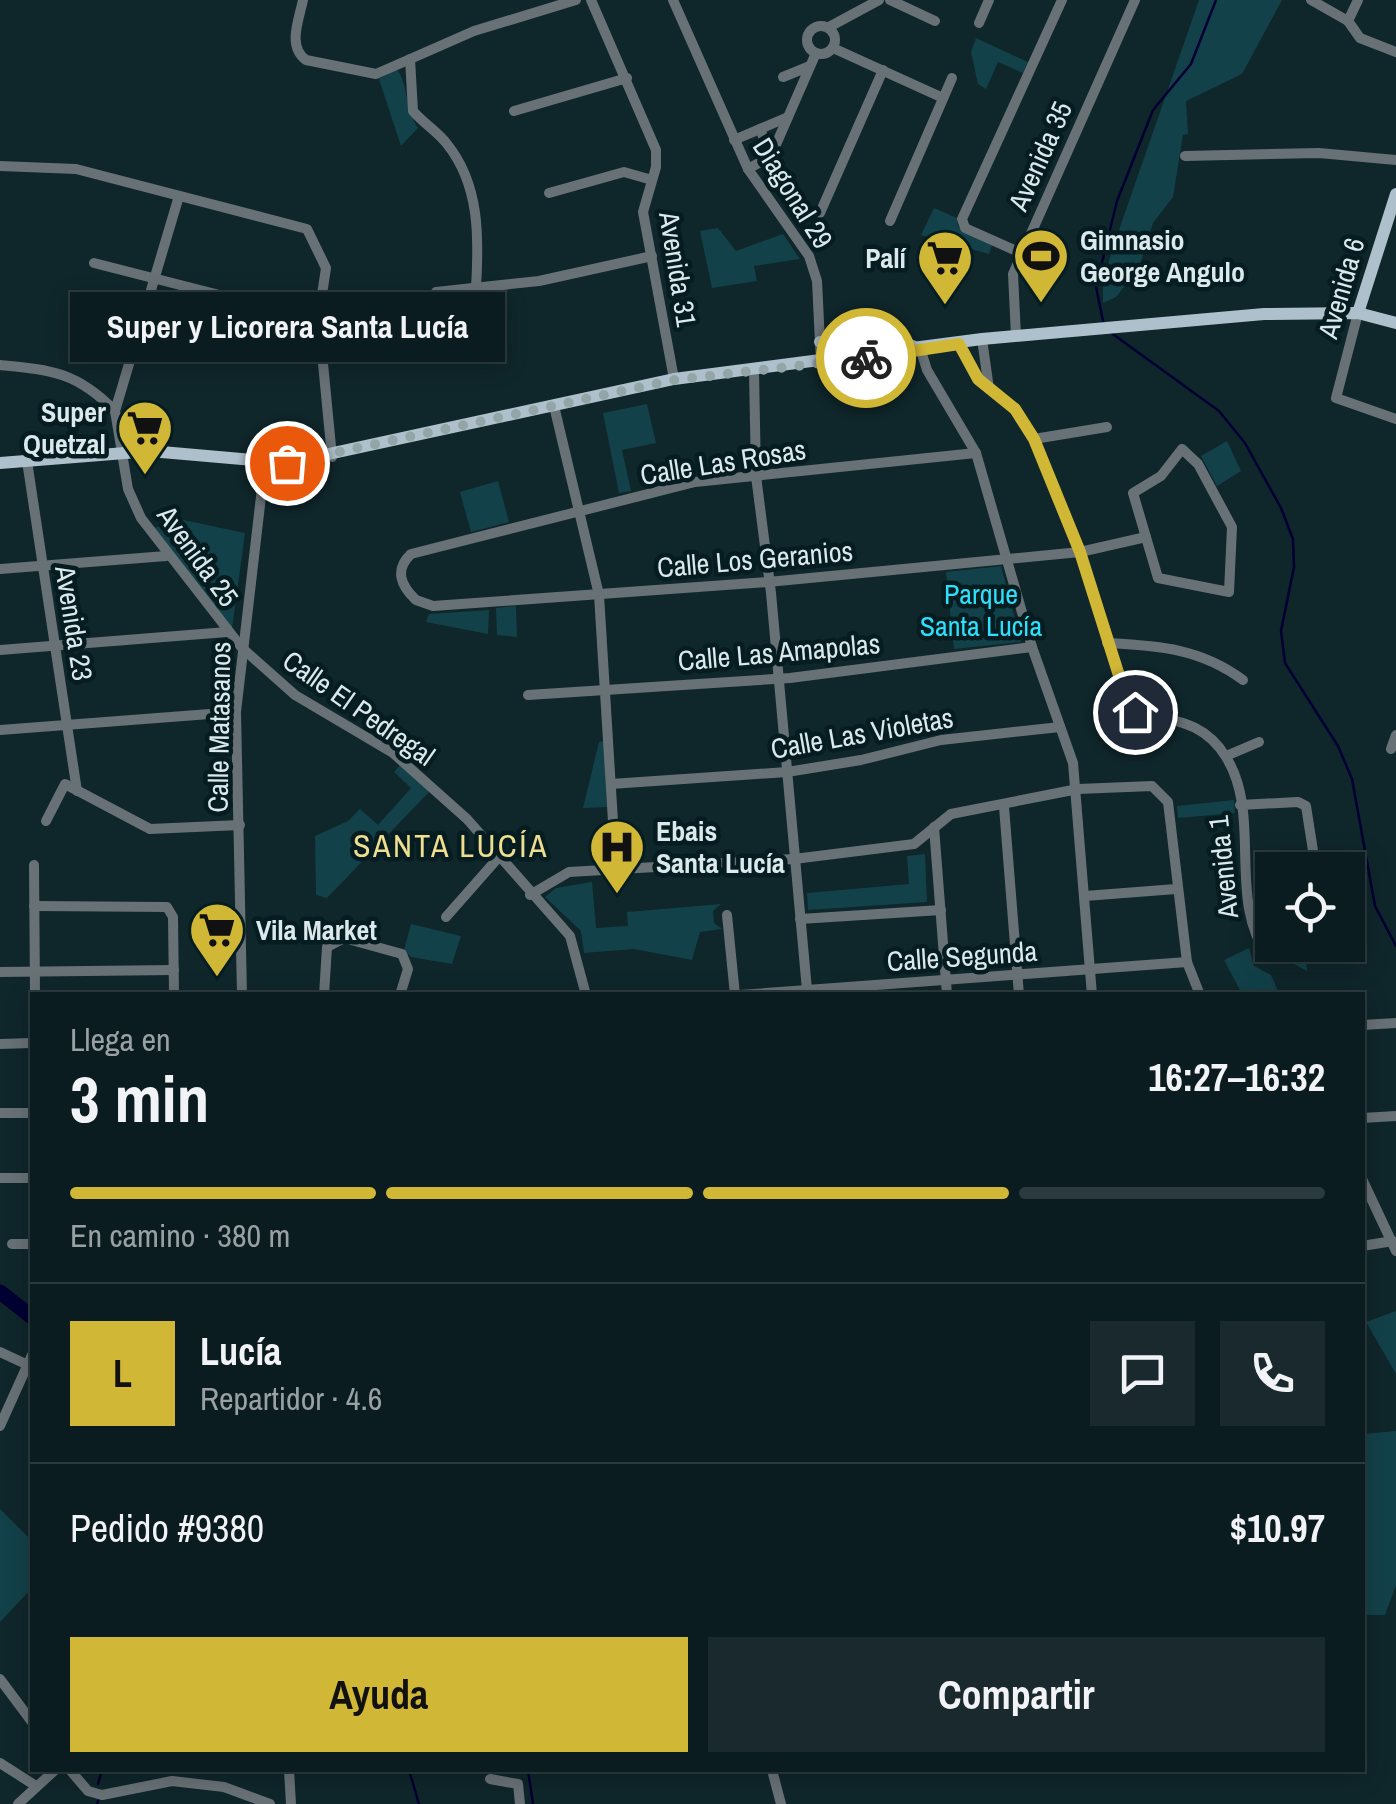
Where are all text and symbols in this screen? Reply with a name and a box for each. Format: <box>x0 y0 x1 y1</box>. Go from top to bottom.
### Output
street label: Avenida 35 <box>999 95 1081 218</box>
street label: Diagonal 29 <box>744 130 842 256</box>
street label: Avenida 31 <box>650 208 706 329</box>
place label: Gimnasio George Angulo <box>1080 221 1245 291</box>
sports icon: Gimnasio George Angulo <box>1011 226 1071 305</box>
supermarket icon: Palí <box>915 228 975 307</box>
street label: Avenida 6 <box>1308 233 1373 344</box>
place label: Palí <box>865 239 908 277</box>
callout: Super y Licorera Santa Lucía <box>70 293 504 363</box>
text: Super y Licorera Santa Lucía <box>107 305 468 348</box>
courier <box>816 308 916 408</box>
icon: bike <box>839 331 894 386</box>
place label: Super Quetzal <box>23 393 106 463</box>
supermarket icon: Super Quetzal <box>115 398 175 477</box>
pin <box>245 421 330 506</box>
street label: Calle Las Rosas <box>637 430 809 494</box>
icon: bag <box>260 436 315 491</box>
street label: Avenida 25 <box>148 497 247 614</box>
street label: Calle Los Geranios <box>655 532 855 586</box>
street label: Avenida 23 <box>46 562 102 683</box>
park label: Parque Santa Lucía <box>920 575 1043 645</box>
street label: Calle Las Amapolas <box>676 624 882 680</box>
street label: Calle Matasanos <box>199 641 239 813</box>
street label: Calle El Pedregal <box>275 642 443 774</box>
pin <box>1093 670 1178 755</box>
icon: home <box>1108 685 1163 740</box>
street label: Calle Las Violetas <box>768 698 956 768</box>
place label: Ebais Santa Lucía <box>656 812 785 882</box>
street label: Avenida 1 <box>1199 814 1247 921</box>
hospital icon: Ebais Santa Lucía <box>587 817 647 896</box>
district label: SANTA LUCÍA <box>353 824 549 867</box>
map controls <box>1255 852 1365 962</box>
button: locate <box>1255 852 1365 962</box>
supermarket icon: Vila Market <box>187 900 247 979</box>
place label: Vila Market <box>256 911 377 949</box>
street label: Calle Segunda <box>886 932 1039 980</box>
text: Llega en <box>70 1018 171 1061</box>
text: 16:27–16:32 <box>1148 1052 1325 1103</box>
text: 3 min <box>70 1055 209 1142</box>
text: En camino · 380 m <box>70 1214 290 1257</box>
button: chat <box>1090 1321 1195 1426</box>
button: phone <box>1220 1321 1325 1426</box>
text: Lucía <box>200 1326 281 1377</box>
text: L <box>113 1348 132 1399</box>
text: Repartidor · 4.6 <box>200 1377 382 1420</box>
text: Pedido #9380 <box>70 1503 264 1554</box>
text: $10.97 <box>1230 1503 1325 1554</box>
button: Ayuda <box>70 1637 688 1752</box>
button: Compartir <box>708 1637 1325 1752</box>

